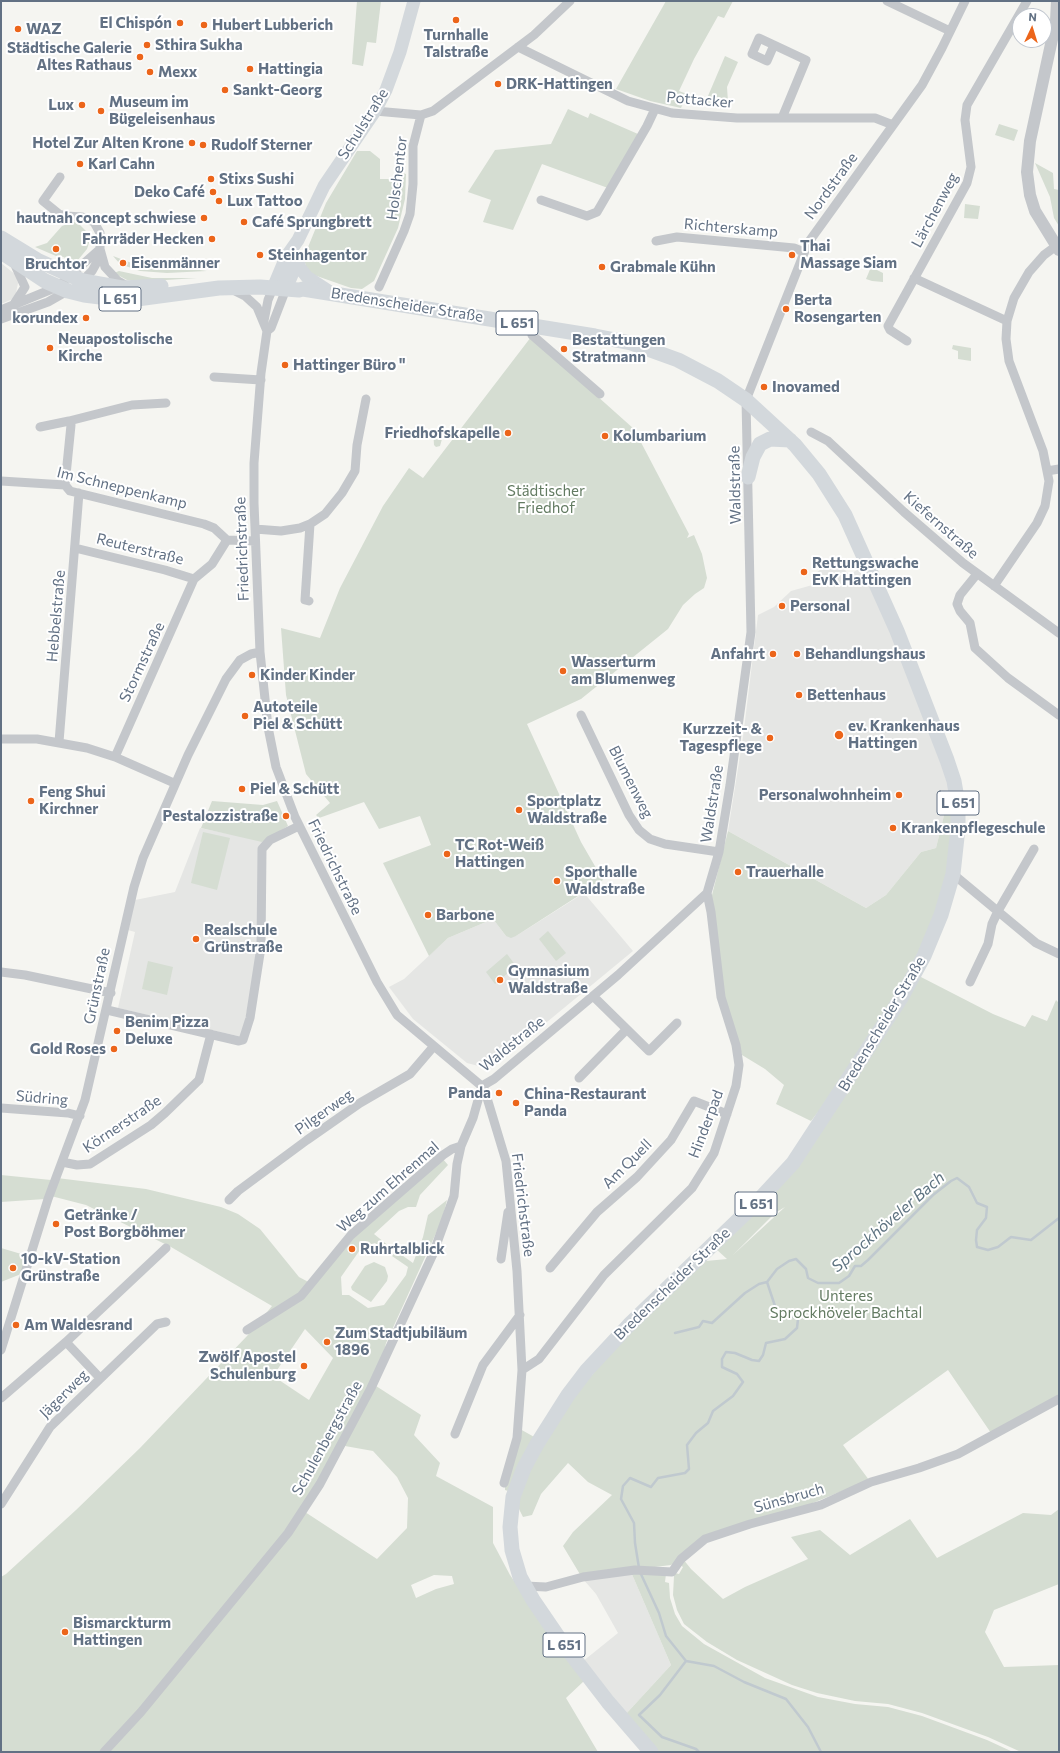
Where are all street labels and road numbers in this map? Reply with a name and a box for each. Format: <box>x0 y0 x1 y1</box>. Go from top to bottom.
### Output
street label: Schulstraße <box>334 85 392 163</box>
street label: Pottacker <box>666 88 734 112</box>
street label: Holschentor <box>383 135 411 221</box>
street label: Nordstraße <box>801 149 861 223</box>
street label: Lärchenweg <box>908 169 962 251</box>
street label: Richterskamp <box>683 215 779 241</box>
street label: Bredenscheider Straße <box>330 284 484 326</box>
road number: L 651 <box>99 287 141 311</box>
road number: L 651 <box>496 311 538 335</box>
street label: Waldstraße <box>725 446 745 524</box>
street label: Im Schneppenkamp <box>55 463 189 513</box>
street label: Kiefernstraße <box>900 488 982 562</box>
street label: Friedrichstraße <box>231 497 253 601</box>
street label: Reuterstraße <box>95 529 185 569</box>
street label: Hebbelstraße <box>43 569 69 663</box>
street label: Stormstraße <box>116 619 168 705</box>
street label: Blumenweg <box>605 743 657 821</box>
street label: Waldstraße <box>697 764 727 844</box>
road number: L 651 <box>937 791 979 815</box>
street label: Friedrichstraße <box>304 816 366 918</box>
street label: Grünstraße <box>80 946 114 1026</box>
street label: Bredenscheider Straße <box>835 953 929 1095</box>
street label: Waldstraße <box>476 1012 548 1076</box>
street label: Pilgerweg <box>292 1085 356 1139</box>
street label: Südring <box>15 1087 69 1109</box>
street label: Hinderpad <box>685 1087 727 1161</box>
street label: Körnerstraße <box>80 1091 164 1157</box>
street label: Am Quell <box>599 1136 655 1192</box>
street label: Weg zum Ehrenmal <box>333 1138 443 1236</box>
street label: Friedrichstraße <box>508 1152 538 1258</box>
road number: L 651 <box>735 1192 777 1216</box>
street label: Bredenscheider Straße <box>610 1224 734 1344</box>
street label: Jägerweg <box>36 1366 92 1422</box>
street label: Schulenbergstraße <box>288 1378 366 1498</box>
street label: Sünsbruch <box>752 1479 826 1517</box>
road number: L 651 <box>543 1633 585 1657</box>

